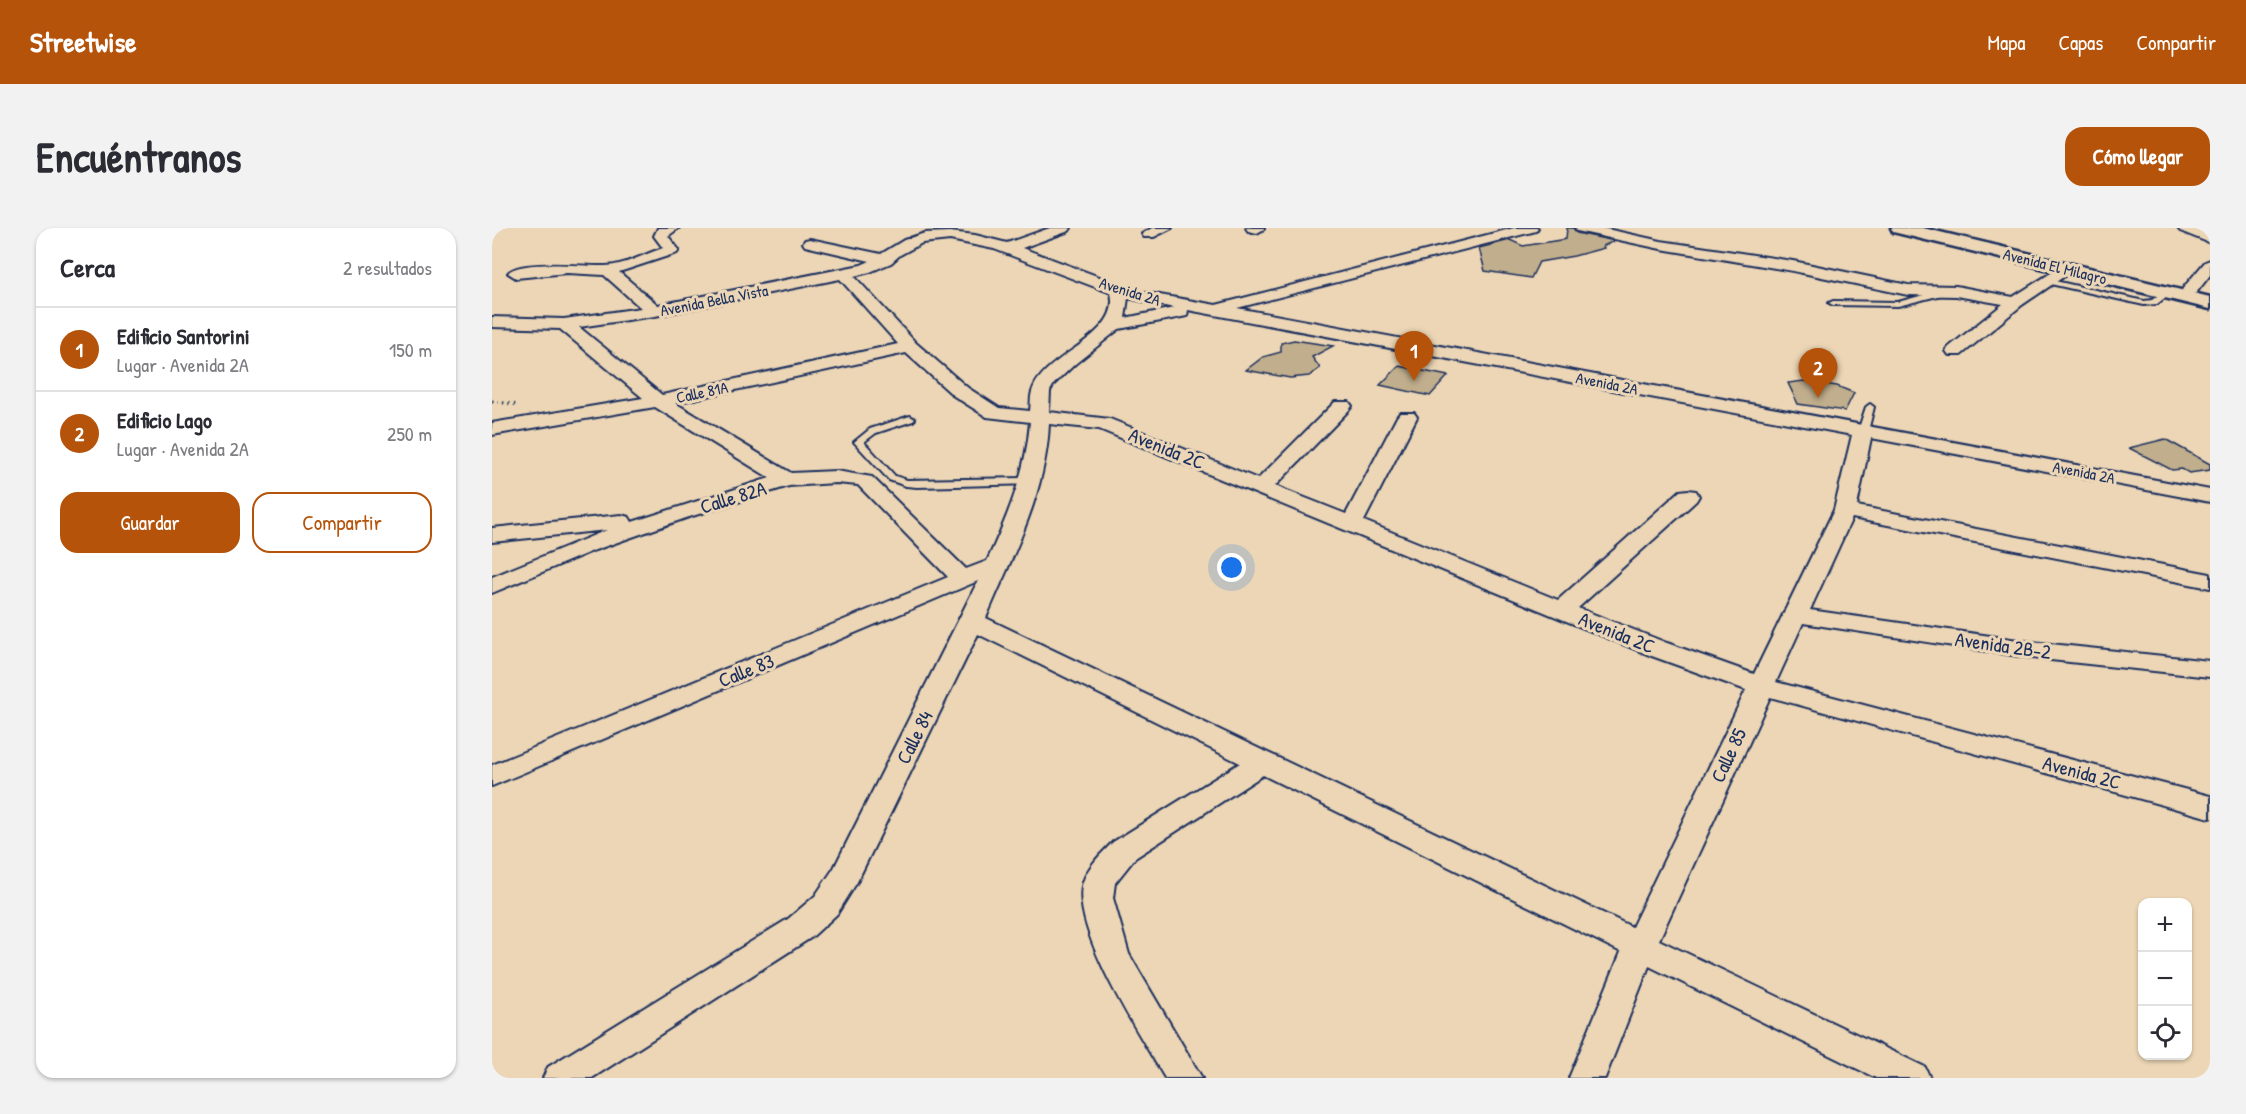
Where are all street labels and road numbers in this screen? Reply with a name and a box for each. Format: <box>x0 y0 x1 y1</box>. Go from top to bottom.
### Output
street label: Avenida El Milagro <box>2001 243 2110 290</box>
street label: Avenida 2A <box>1097 271 1163 311</box>
street label: Avenida Bella Vista <box>658 279 770 321</box>
street label: Avenida 2A <box>1574 366 1640 400</box>
street label: Calle 81A <box>674 376 730 408</box>
street label: Avenida 2C <box>1125 421 1209 475</box>
street label: Avenida 2A <box>2051 455 2117 489</box>
street label: Calle 82A <box>697 474 770 520</box>
street label: Avenida 2C <box>1575 605 1659 659</box>
street label: Avenida 2B-2 <box>1953 625 2053 665</box>
street label: Calle 83 <box>714 647 778 693</box>
street label: Calle 84 <box>889 706 939 768</box>
street label: Calle 85 <box>1704 723 1753 787</box>
street label: Avenida 2C <box>2040 749 2124 795</box>

